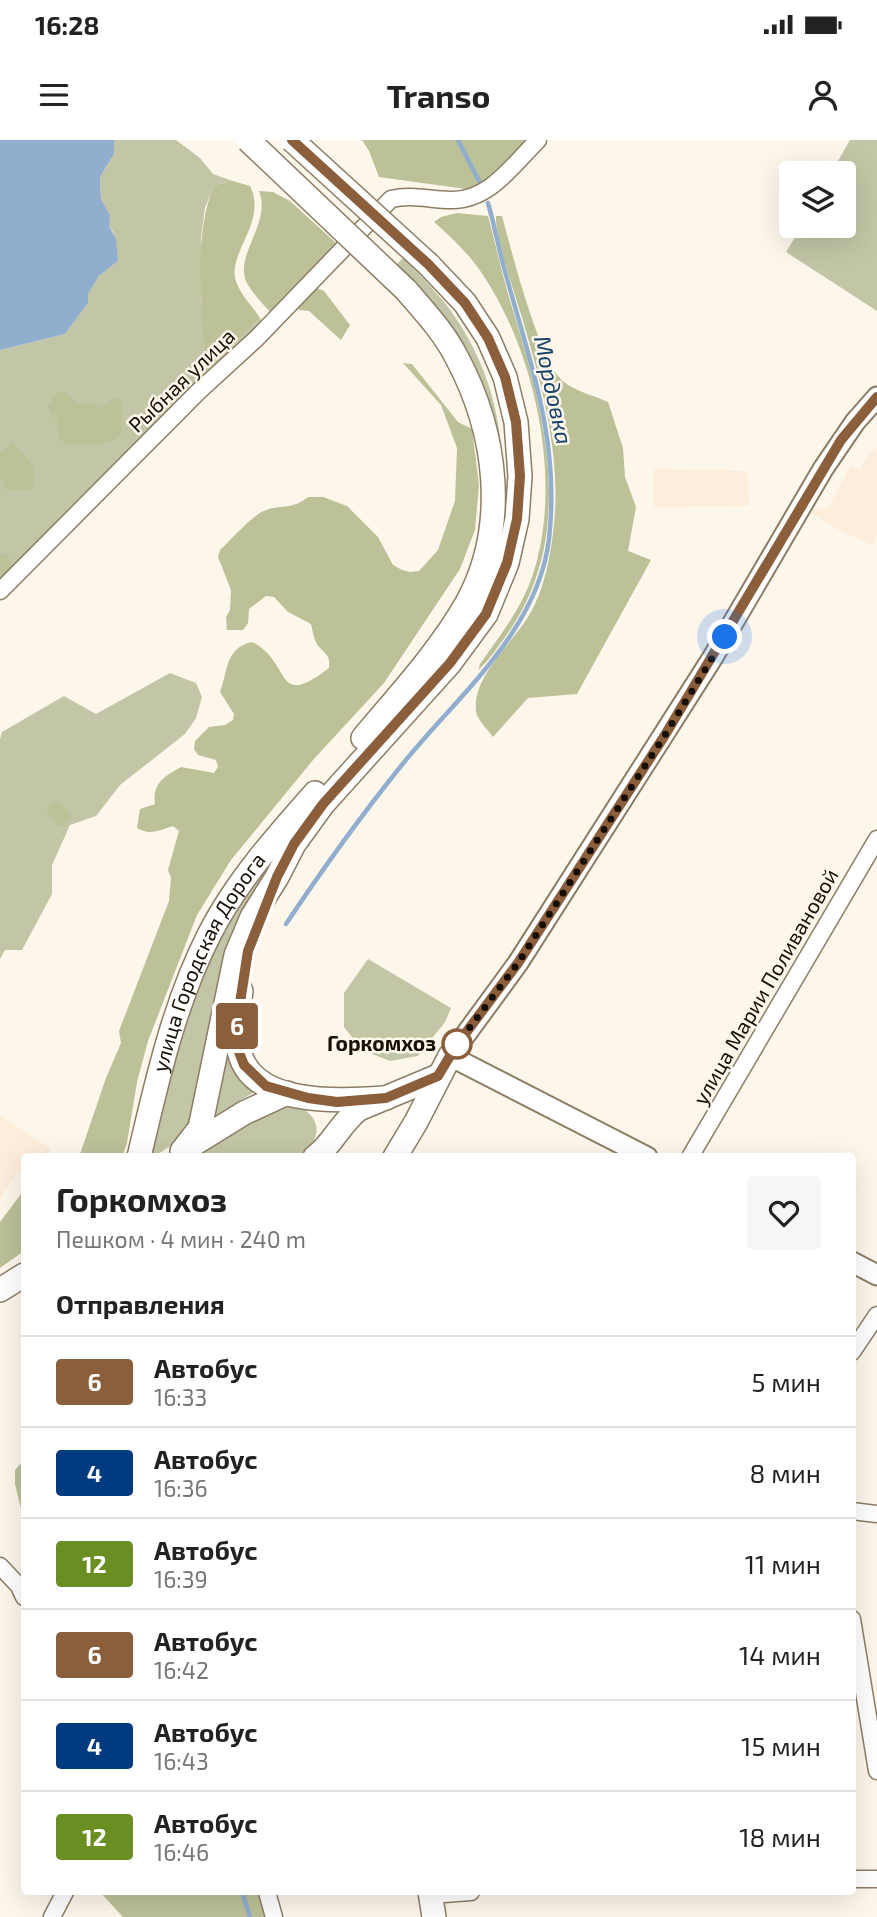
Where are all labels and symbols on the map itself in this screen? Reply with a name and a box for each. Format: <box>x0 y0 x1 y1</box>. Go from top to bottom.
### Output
street label: Рыбная улица <box>123 323 240 438</box>
water label: Мордовка <box>529 333 579 447</box>
your location <box>707 619 742 654</box>
street label: улица Городская Дорога <box>146 847 270 1075</box>
street label: улица Марии Поливановой <box>687 864 843 1109</box>
line badge: 6 <box>214 1003 260 1049</box>
marker: Горкомхоз <box>442 1029 472 1059</box>
place label: Горкомхоз <box>327 1030 436 1055</box>

